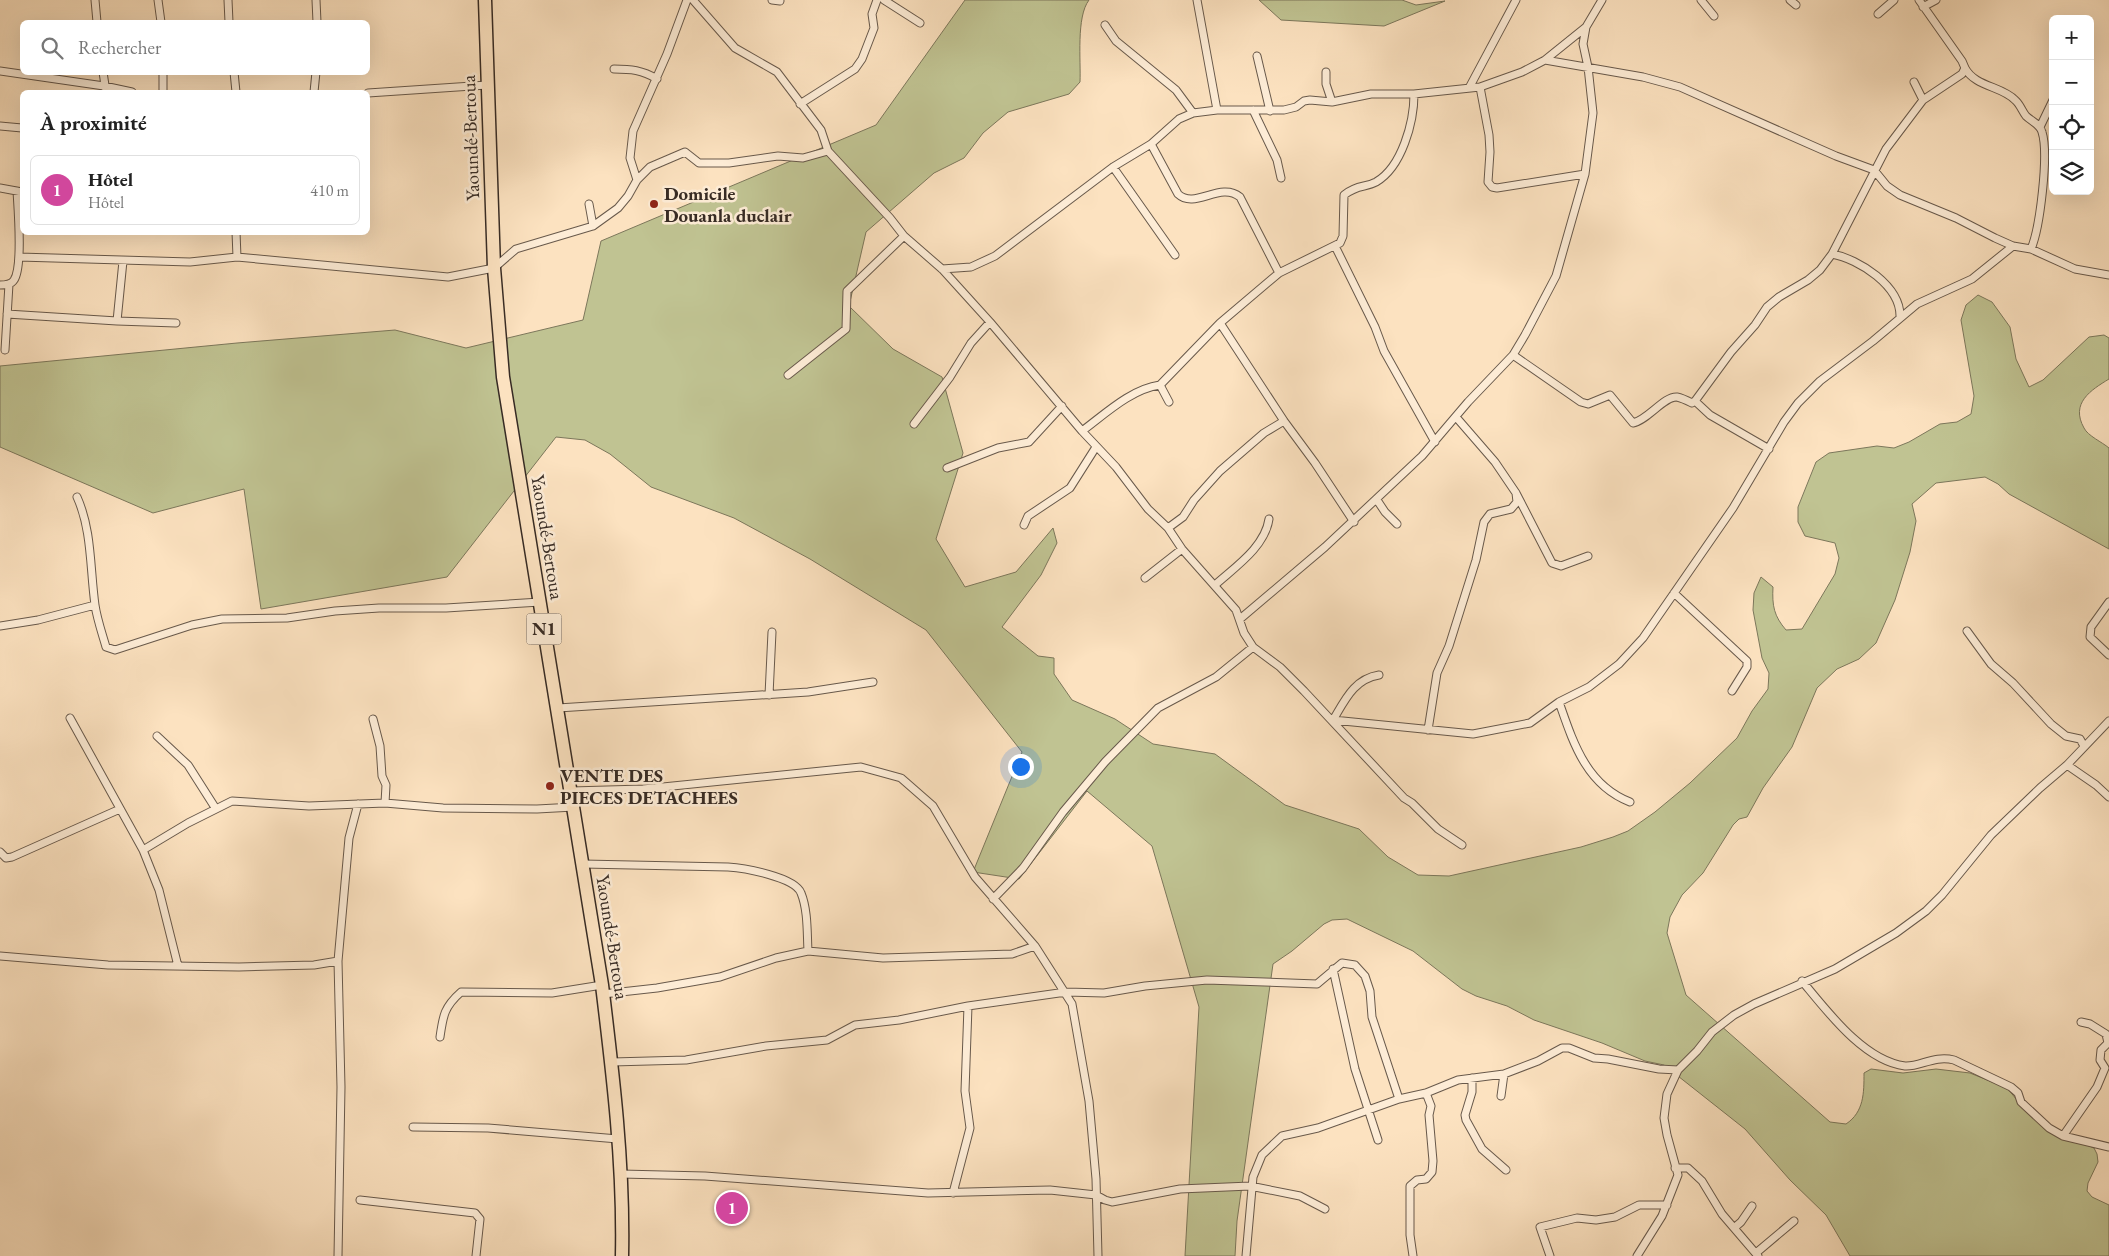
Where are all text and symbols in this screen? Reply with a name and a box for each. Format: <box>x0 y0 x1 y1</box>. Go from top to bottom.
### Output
map controls <box>2049 15 2094 195</box>
button: + <box>2049 15 2094 60</box>
search box <box>20 20 370 75</box>
icon: search <box>38 34 66 62</box>
text: Rechercher <box>78 35 161 60</box>
button: − <box>2049 60 2094 105</box>
street label: Yaoundé-Bertoua <box>456 74 485 201</box>
button: locate <box>2049 105 2094 150</box>
text: À proximité <box>40 109 147 136</box>
button: layers <box>2049 150 2094 195</box>
text: Hôtel <box>88 167 133 192</box>
text: 1 <box>53 180 61 201</box>
text: 410 m <box>310 180 349 201</box>
place label: Domicile Douanla duclair <box>664 181 792 228</box>
text: Hôtel <box>88 192 124 213</box>
marker: Domicile Douanla duclair <box>648 198 660 210</box>
street label: Yaoundé-Bertoua <box>525 473 570 602</box>
road number: N1 <box>526 614 562 644</box>
your location <box>1008 754 1034 780</box>
place label: VENTE DES PIECES DETACHEES <box>560 763 738 810</box>
marker: VENTE DES PIECES DETACHEES <box>544 780 556 792</box>
street label: Yaoundé-Bertoua <box>590 873 635 1002</box>
pin: 1 <box>716 1189 748 1227</box>

